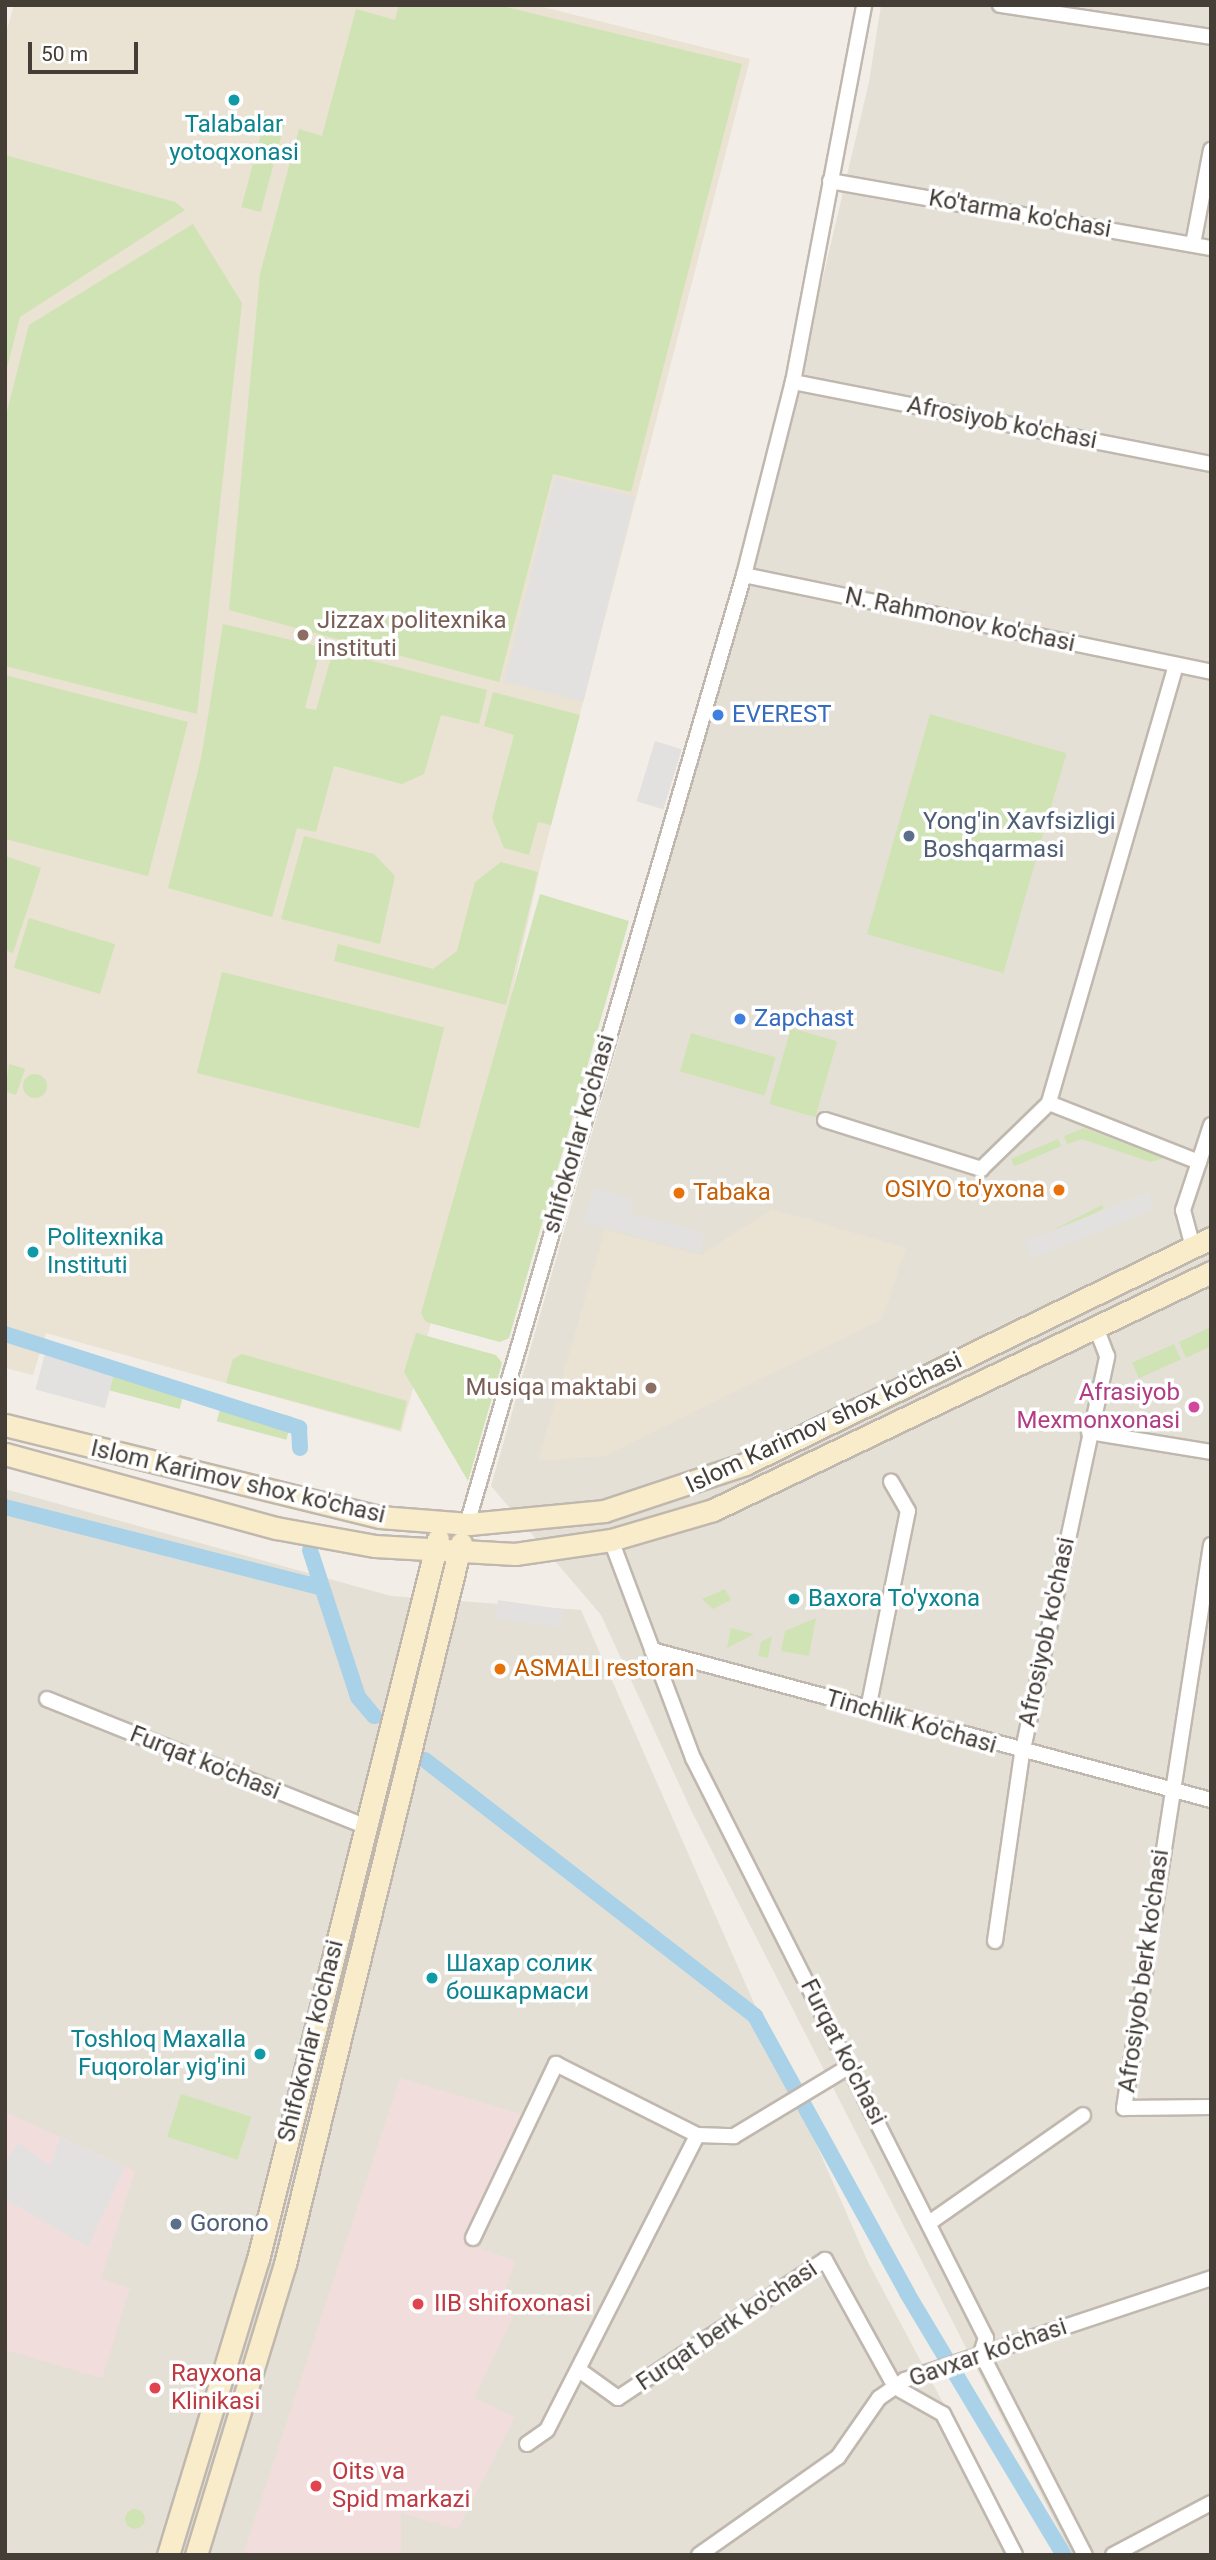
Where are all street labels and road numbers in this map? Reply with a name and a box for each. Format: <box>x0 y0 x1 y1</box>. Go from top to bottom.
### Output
street label: Ko'tarma ko'chasi <box>926 184 1114 244</box>
street label: Afrosiyob ko'chasi <box>905 390 1099 456</box>
street label: N. Rahmonov ko'chasi <box>842 582 1078 658</box>
street label: shifokorlar ko'chasi <box>537 1031 621 1237</box>
street label: Islom Karimov shox ko'chasi <box>681 1346 967 1500</box>
street label: Islom Karimov shox ko'chasi <box>88 1434 388 1530</box>
street label: Afrosiyob ko'chasi <box>1013 1535 1081 1729</box>
street label: Tinchlik Ko'chasi <box>822 1684 1000 1760</box>
street label: Furqat ko'chasi <box>126 1720 284 1806</box>
street label: Afrosiyob berk ko'chasi <box>1113 1848 1175 2094</box>
street label: Shifokorlar ko'chasi <box>272 1937 350 2145</box>
street label: Furqat ko'chasi <box>794 1974 892 2130</box>
street label: Furqat berk ko'chasi <box>631 2255 823 2397</box>
street label: Gavxar ko'chasi <box>905 2313 1071 2393</box>

